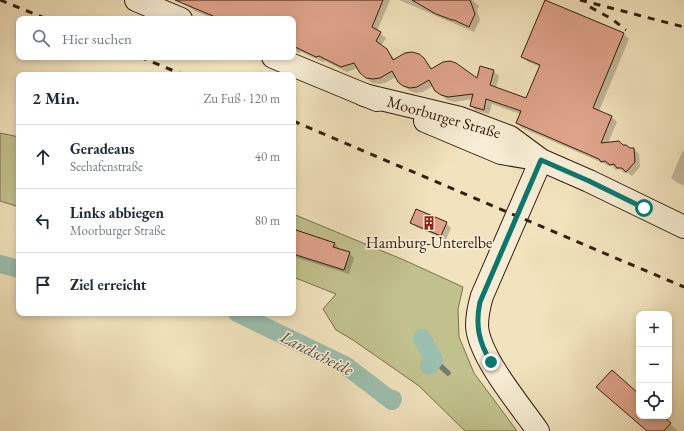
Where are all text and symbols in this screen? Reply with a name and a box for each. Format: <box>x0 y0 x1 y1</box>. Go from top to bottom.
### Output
search box <box>16 16 296 60</box>
icon: search <box>30 27 52 49</box>
text: Hier suchen <box>62 29 132 48</box>
text: 2 Min. <box>32 87 79 109</box>
text: Zu Fuß · 120 m <box>203 90 280 107</box>
street label: Moorburger Straße <box>385 91 503 143</box>
text: Geradeaus <box>70 139 134 158</box>
icon: ahead <box>32 146 54 168</box>
text: 40 m <box>255 148 280 165</box>
text: Seehafenstraße <box>70 158 143 175</box>
route start <box>635 199 653 217</box>
text: Links abbiegen <box>70 203 164 222</box>
icon: left <box>32 210 54 232</box>
text: 80 m <box>255 212 280 229</box>
building icon: Hamburg-Unterelbe <box>421 215 437 231</box>
text: Moorburger Straße <box>70 222 166 239</box>
place label: Hamburg-Unterelbe <box>366 232 492 253</box>
icon: arrive <box>32 274 54 296</box>
text: Ziel erreicht <box>70 275 146 294</box>
map controls <box>636 311 672 419</box>
button: + <box>636 311 672 347</box>
water label: Landscheide <box>276 325 357 381</box>
button: − <box>636 347 672 383</box>
route end <box>482 353 500 371</box>
button: locate <box>636 383 672 419</box>

